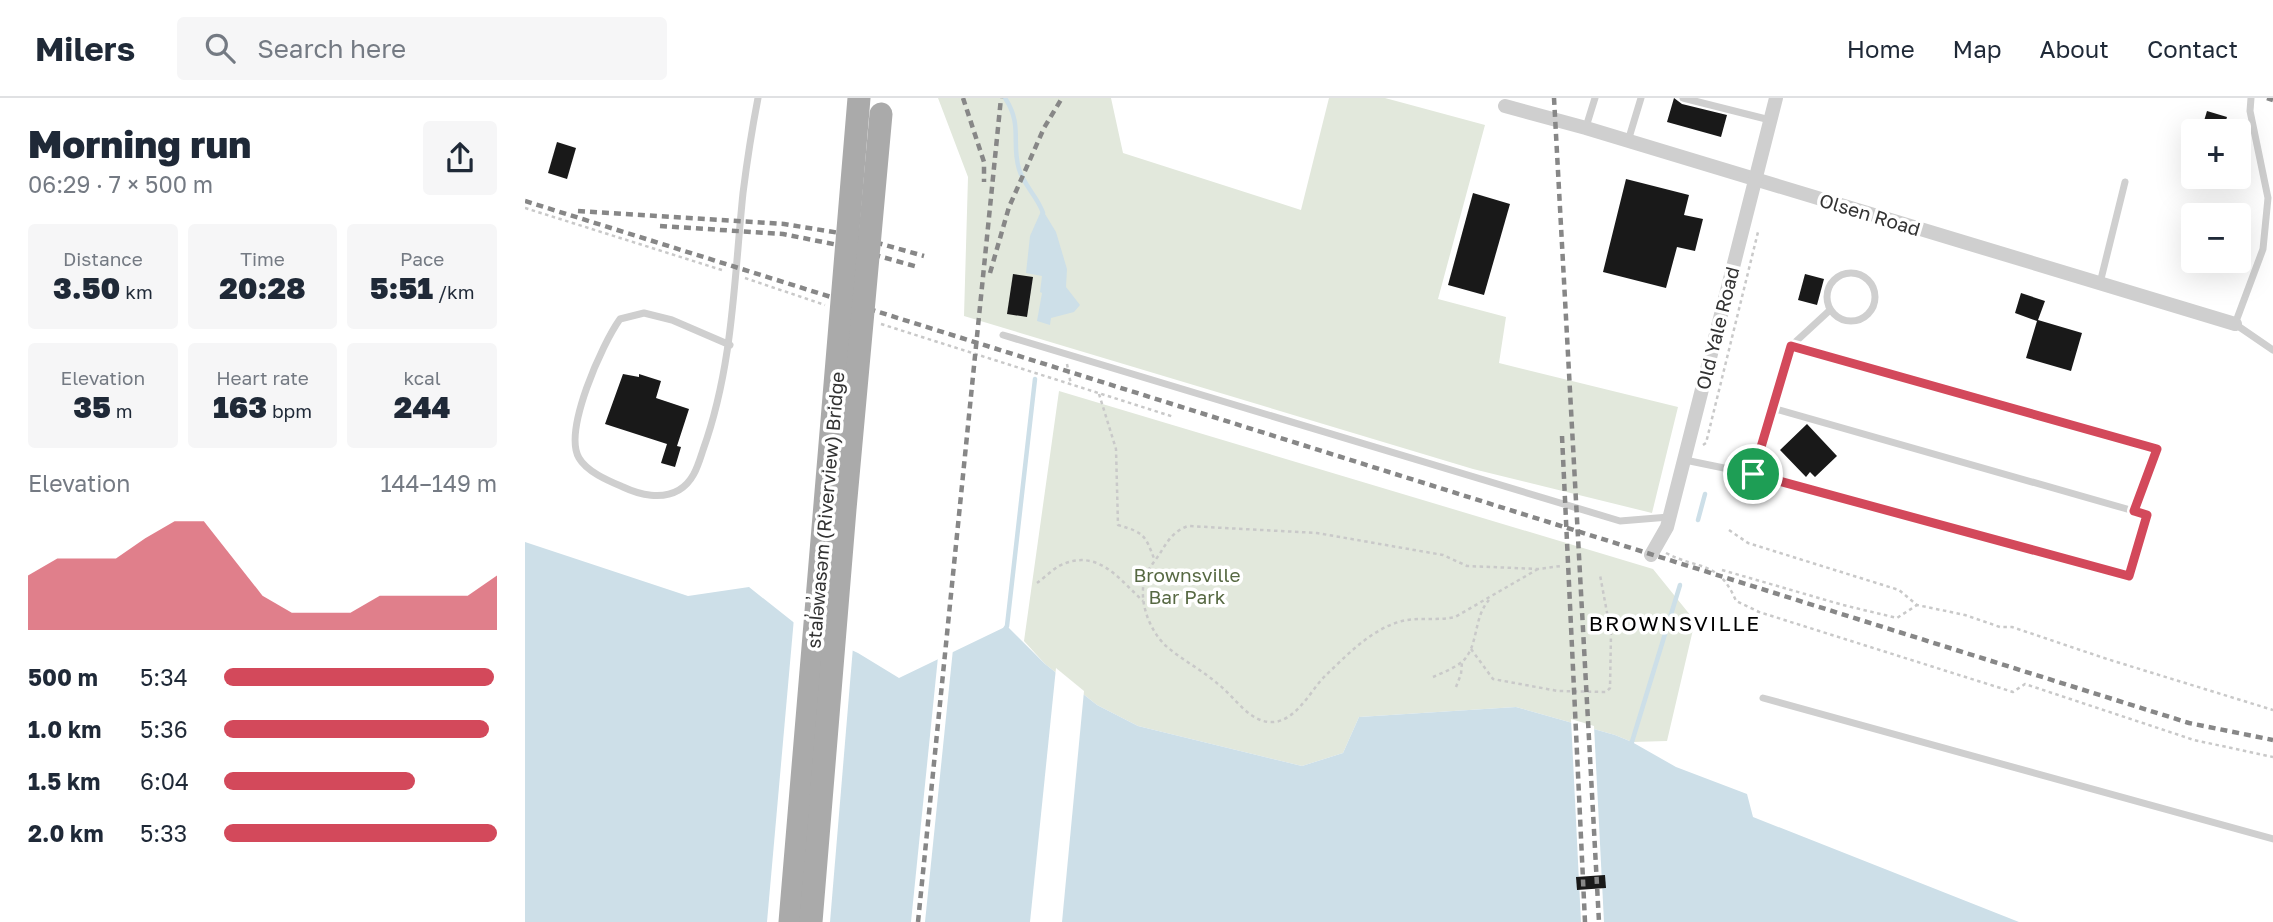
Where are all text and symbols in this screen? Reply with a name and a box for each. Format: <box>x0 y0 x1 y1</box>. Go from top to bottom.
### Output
search box <box>177 17 667 80</box>
text: Milers <box>35 29 135 68</box>
icon: search <box>201 29 239 67</box>
text: Search here <box>257 33 406 64</box>
text: Home <box>1847 34 1915 63</box>
text: Map <box>1953 34 2002 63</box>
text: About <box>2040 34 2109 63</box>
text: Contact <box>2147 34 2238 63</box>
map controls <box>2181 119 2251 273</box>
button: + <box>2181 119 2251 189</box>
text: Morning run <box>28 121 251 166</box>
button: share <box>423 121 497 195</box>
text: 06:29 · 7 × 500 m <box>28 170 213 198</box>
street label: Olsen Road <box>1817 188 1923 240</box>
button: − <box>2181 203 2251 273</box>
text: Distance <box>63 247 143 270</box>
text: Time <box>240 247 285 270</box>
text: Pace <box>400 247 444 270</box>
street label: Old Yale Road <box>1691 264 1743 392</box>
text: 3.50 <box>53 270 120 306</box>
text: 20:28 <box>219 270 306 306</box>
text: 5:51 <box>370 270 433 306</box>
text: km <box>120 280 153 303</box>
text: /km <box>433 280 475 303</box>
text: Elevation <box>61 366 145 389</box>
text: Heart rate <box>216 366 309 389</box>
text: kcal <box>403 366 441 389</box>
street label: stal̕əw̓asəm (Riverview) Bridge <box>801 371 849 649</box>
text: 35 <box>73 389 111 425</box>
text: 163 <box>213 389 267 425</box>
text: 244 <box>394 389 451 425</box>
text: m <box>111 399 133 422</box>
text: bpm <box>267 399 312 422</box>
pin <box>1723 444 1783 504</box>
icon: arrive <box>1734 455 1772 493</box>
text: Elevation <box>28 469 130 497</box>
text: 144–149 m <box>380 469 497 497</box>
park label: Brownsville Bar Park <box>1133 563 1241 608</box>
district label: BROWNSVILLE <box>1589 610 1761 636</box>
text: 500 m <box>28 663 98 691</box>
text: 5:34 <box>140 663 188 691</box>
text: 1.0 km <box>28 715 101 743</box>
text: 5:36 <box>140 715 188 743</box>
text: 1.5 km <box>28 767 100 795</box>
text: 6:04 <box>140 767 189 795</box>
text: 2.0 km <box>28 819 104 847</box>
text: 5:33 <box>140 819 187 847</box>

